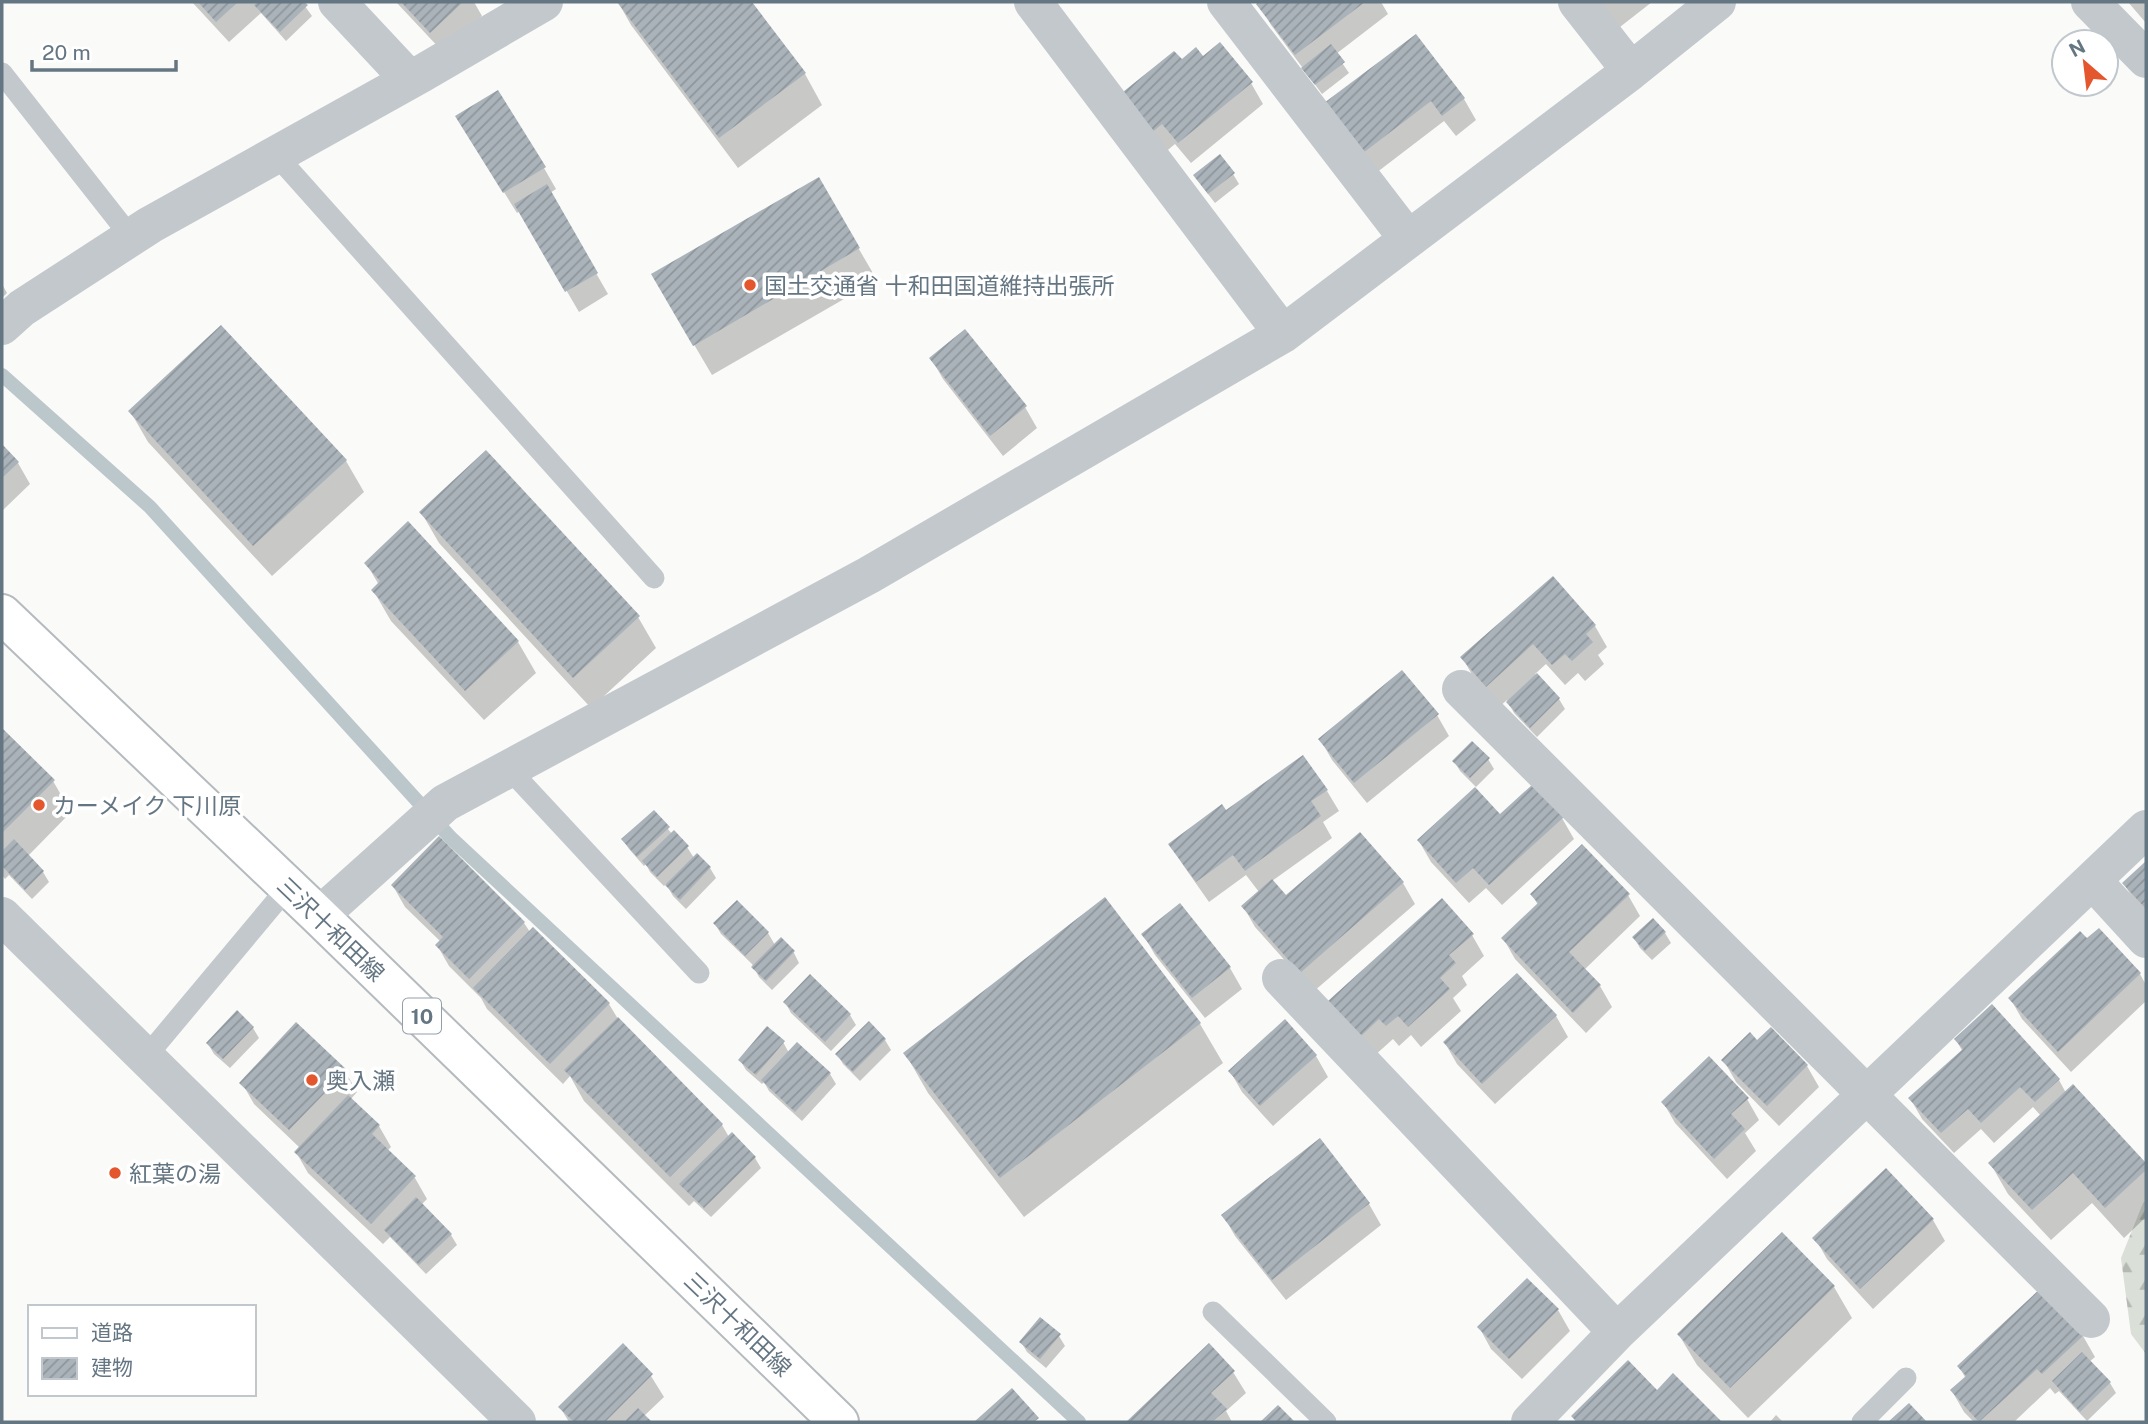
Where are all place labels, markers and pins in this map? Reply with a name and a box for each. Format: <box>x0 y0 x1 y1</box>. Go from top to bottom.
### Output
place label: 国土交通省 十和田国道維持出張所 <box>764 272 1115 299</box>
marker: 国土交通省 十和田国道維持出張所 <box>742 277 758 293</box>
place label: カーメイク 下川原 <box>53 792 241 819</box>
marker: カーメイク 下川原 <box>31 797 47 813</box>
place label: 奥入瀬 <box>326 1067 395 1094</box>
marker: 奥入瀬 <box>304 1072 320 1088</box>
place label: 紅葉の湯 <box>129 1160 221 1187</box>
marker: 紅葉の湯 <box>107 1165 123 1181</box>

